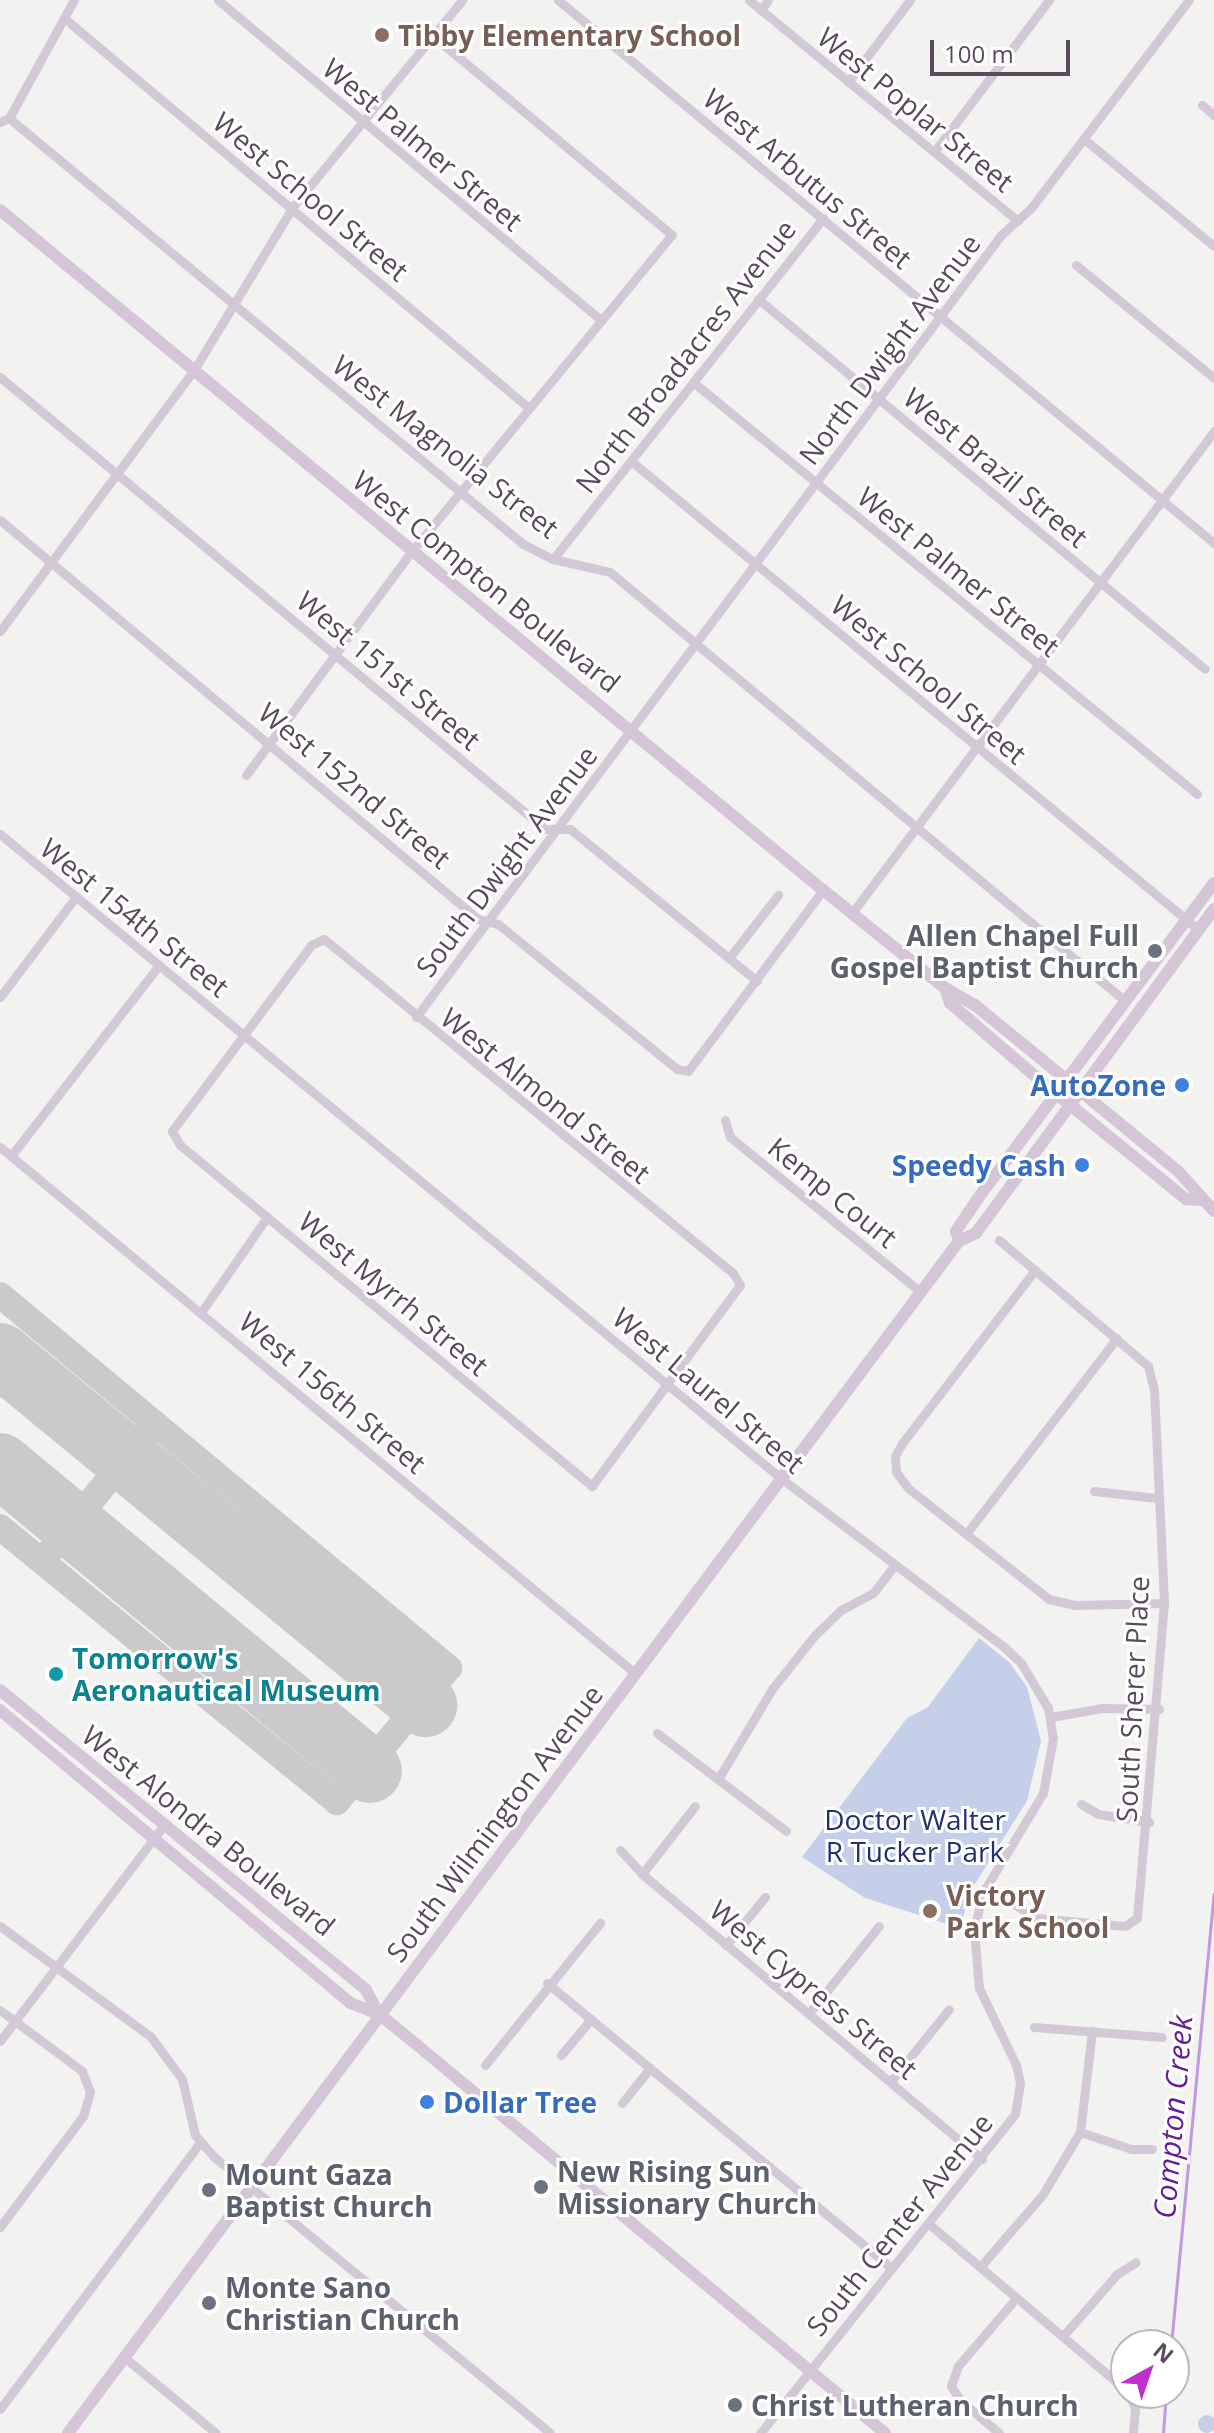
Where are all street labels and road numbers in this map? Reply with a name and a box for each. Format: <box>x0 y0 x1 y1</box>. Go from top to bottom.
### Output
street label: West Poplar Street <box>811 20 1021 198</box>
street label: West Palmer Street <box>316 51 530 237</box>
street label: West Arbutus Street <box>697 81 919 275</box>
street label: West School Street <box>207 105 415 287</box>
street label: North Broadacres Avenue <box>568 213 802 499</box>
street label: North Dwight Avenue <box>791 227 987 471</box>
street label: West Magnolia Street <box>326 347 566 545</box>
street label: West Brazil Street <box>897 380 1095 554</box>
street label: West Compton Boulevard <box>347 463 627 699</box>
street label: West Palmer Street <box>851 479 1067 663</box>
street label: West 151st Street <box>290 584 488 756</box>
street label: West School Street <box>825 588 1033 770</box>
street label: West 152nd Street <box>252 695 458 875</box>
street label: South Dwight Avenue <box>408 739 604 983</box>
street label: West 154th Street <box>34 831 236 1003</box>
street label: West Almond Street <box>435 1000 657 1190</box>
street label: Kemp Court <box>762 1130 904 1254</box>
street label: West Myrrh Street <box>292 1204 496 1382</box>
street label: West Laurel Street <box>607 1300 811 1480</box>
street label: West 156th Street <box>233 1304 433 1480</box>
street label: South Sherer Place <box>1109 1575 1155 1823</box>
street label: South Wilmington Avenue <box>379 1678 609 1968</box>
street label: West Alondra Boulevard <box>76 1718 342 1942</box>
street label: West Cypress Street <box>704 1892 924 2086</box>
street label: South Center Avenue <box>799 2106 999 2342</box>

